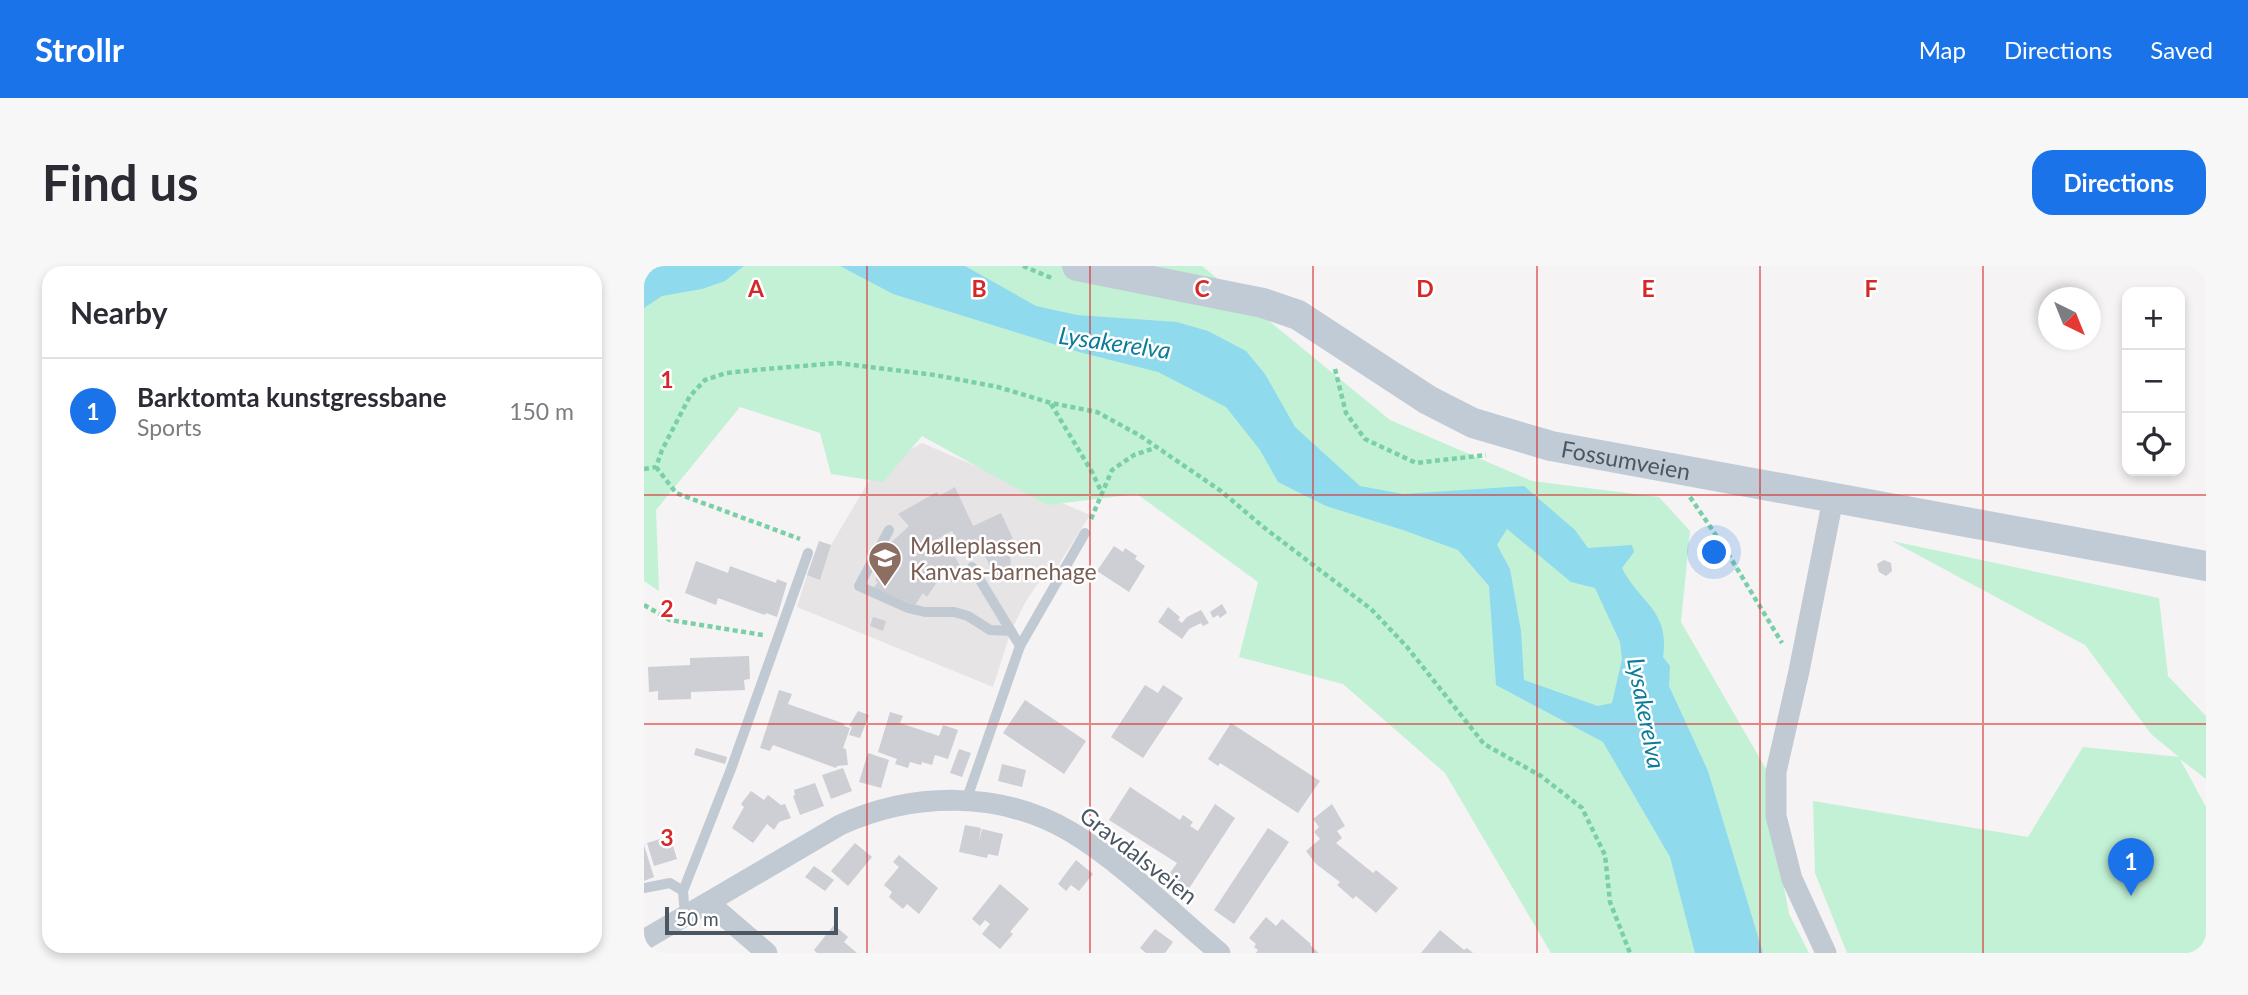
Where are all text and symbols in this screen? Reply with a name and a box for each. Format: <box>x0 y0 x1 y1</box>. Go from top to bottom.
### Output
text: Strollr <box>35 29 124 69</box>
text: Map <box>1919 35 1966 64</box>
text: Directions <box>2004 35 2112 64</box>
text: Saved <box>2150 35 2213 64</box>
button: Directions <box>2032 150 2206 215</box>
text: Find us <box>42 153 199 211</box>
text: A <box>747 274 765 302</box>
text: B <box>971 274 987 302</box>
text: C <box>1194 274 1210 302</box>
text: D <box>1416 274 1434 302</box>
text: E <box>1641 274 1655 302</box>
text: F <box>1864 274 1878 302</box>
north arrow <box>2038 287 2101 350</box>
map controls <box>2122 287 2185 476</box>
button: + <box>2122 287 2185 350</box>
text: Nearby <box>70 294 168 330</box>
water label: Lysakerelva <box>1057 320 1173 364</box>
button: − <box>2122 350 2185 413</box>
text: 1 <box>660 365 674 393</box>
text: Barktomta kunstgressbane <box>137 381 447 413</box>
text: 1 <box>86 397 100 425</box>
text: 150 m <box>509 397 574 425</box>
text: Sports <box>137 413 202 441</box>
button: locate <box>2122 413 2185 476</box>
street label: Fossumveien <box>1559 434 1693 485</box>
place label: Mølleplassen Kanvas-barnehage <box>910 531 1097 585</box>
your location <box>1697 535 1731 569</box>
school or university icon: Mølleplassen Kanvas-barnehage <box>866 539 904 588</box>
text: 2 <box>660 594 674 622</box>
water label: Lysakerelva <box>1622 655 1672 771</box>
street label: Gravdalsveien <box>1075 800 1203 910</box>
text: 3 <box>660 823 674 851</box>
pin: 1 <box>2108 838 2154 896</box>
scale bar <box>665 904 838 936</box>
text: 50 m <box>676 907 719 930</box>

